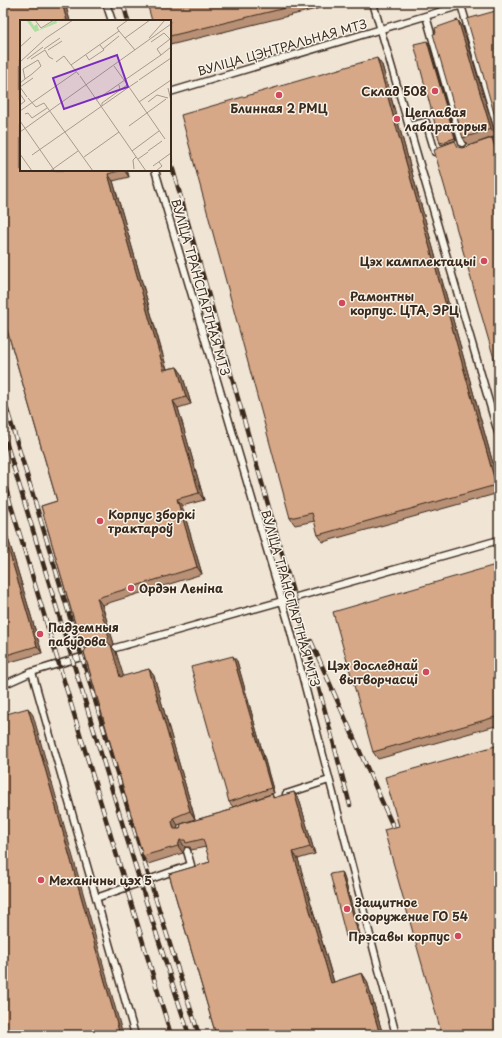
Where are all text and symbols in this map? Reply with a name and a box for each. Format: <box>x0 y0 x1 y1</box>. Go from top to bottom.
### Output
street label: ВУЛІЦА ЦЭНТРАЛЬНАЯ МТЗ <box>195 14 369 80</box>
inset map <box>20 20 171 171</box>
place label: Склад 508 <box>361 82 427 100</box>
marker: Склад 508 <box>430 86 440 96</box>
marker: Блинная 2 РМЦ <box>274 90 284 100</box>
place label: Блинная 2 РМЦ <box>230 99 328 117</box>
place label: Цеплавая лабараторыя <box>404 103 488 135</box>
marker: Цеплавая лабараторыя <box>392 114 402 124</box>
street label: ВУЛІЦА ТРАНСПАРТНАЯ МТЗ <box>167 196 235 378</box>
place label: Цэх камплектацыі <box>360 252 476 270</box>
marker: Цэх камплектацыі <box>479 256 489 266</box>
place label: Рамонтны корпус. ЦТА, ЭРЦ <box>350 287 459 319</box>
marker: Рамонтны корпус. ЦТА, ЭРЦ <box>337 298 347 308</box>
place label: Корпус зборкі трактароў <box>107 505 196 537</box>
street label: ВУЛІЦА ТРАНСПАРТНАЯ МТЗ <box>257 507 325 689</box>
marker: Корпус зборкі трактароў <box>95 516 105 526</box>
place label: Ордэн Леніна <box>139 579 223 597</box>
marker: Ордэн Леніна <box>126 583 136 593</box>
place label: Падземныя пабудова <box>48 618 119 650</box>
marker: Падземныя пабудова <box>35 629 45 639</box>
place label: Цэх доследнай вытворчасці <box>327 656 418 688</box>
marker: Цэх доследнай вытворчасці <box>421 667 431 677</box>
place label: Механічны цэх 5 <box>49 871 152 889</box>
marker: Механічны цэх 5 <box>36 875 46 885</box>
place label: Защитное сооружение ГО 54 <box>354 893 468 925</box>
marker: Защитное сооружение ГО 54 <box>342 904 352 914</box>
place label: Прэсавы корпус <box>349 927 450 945</box>
marker: Прэсавы корпус <box>453 931 463 941</box>

